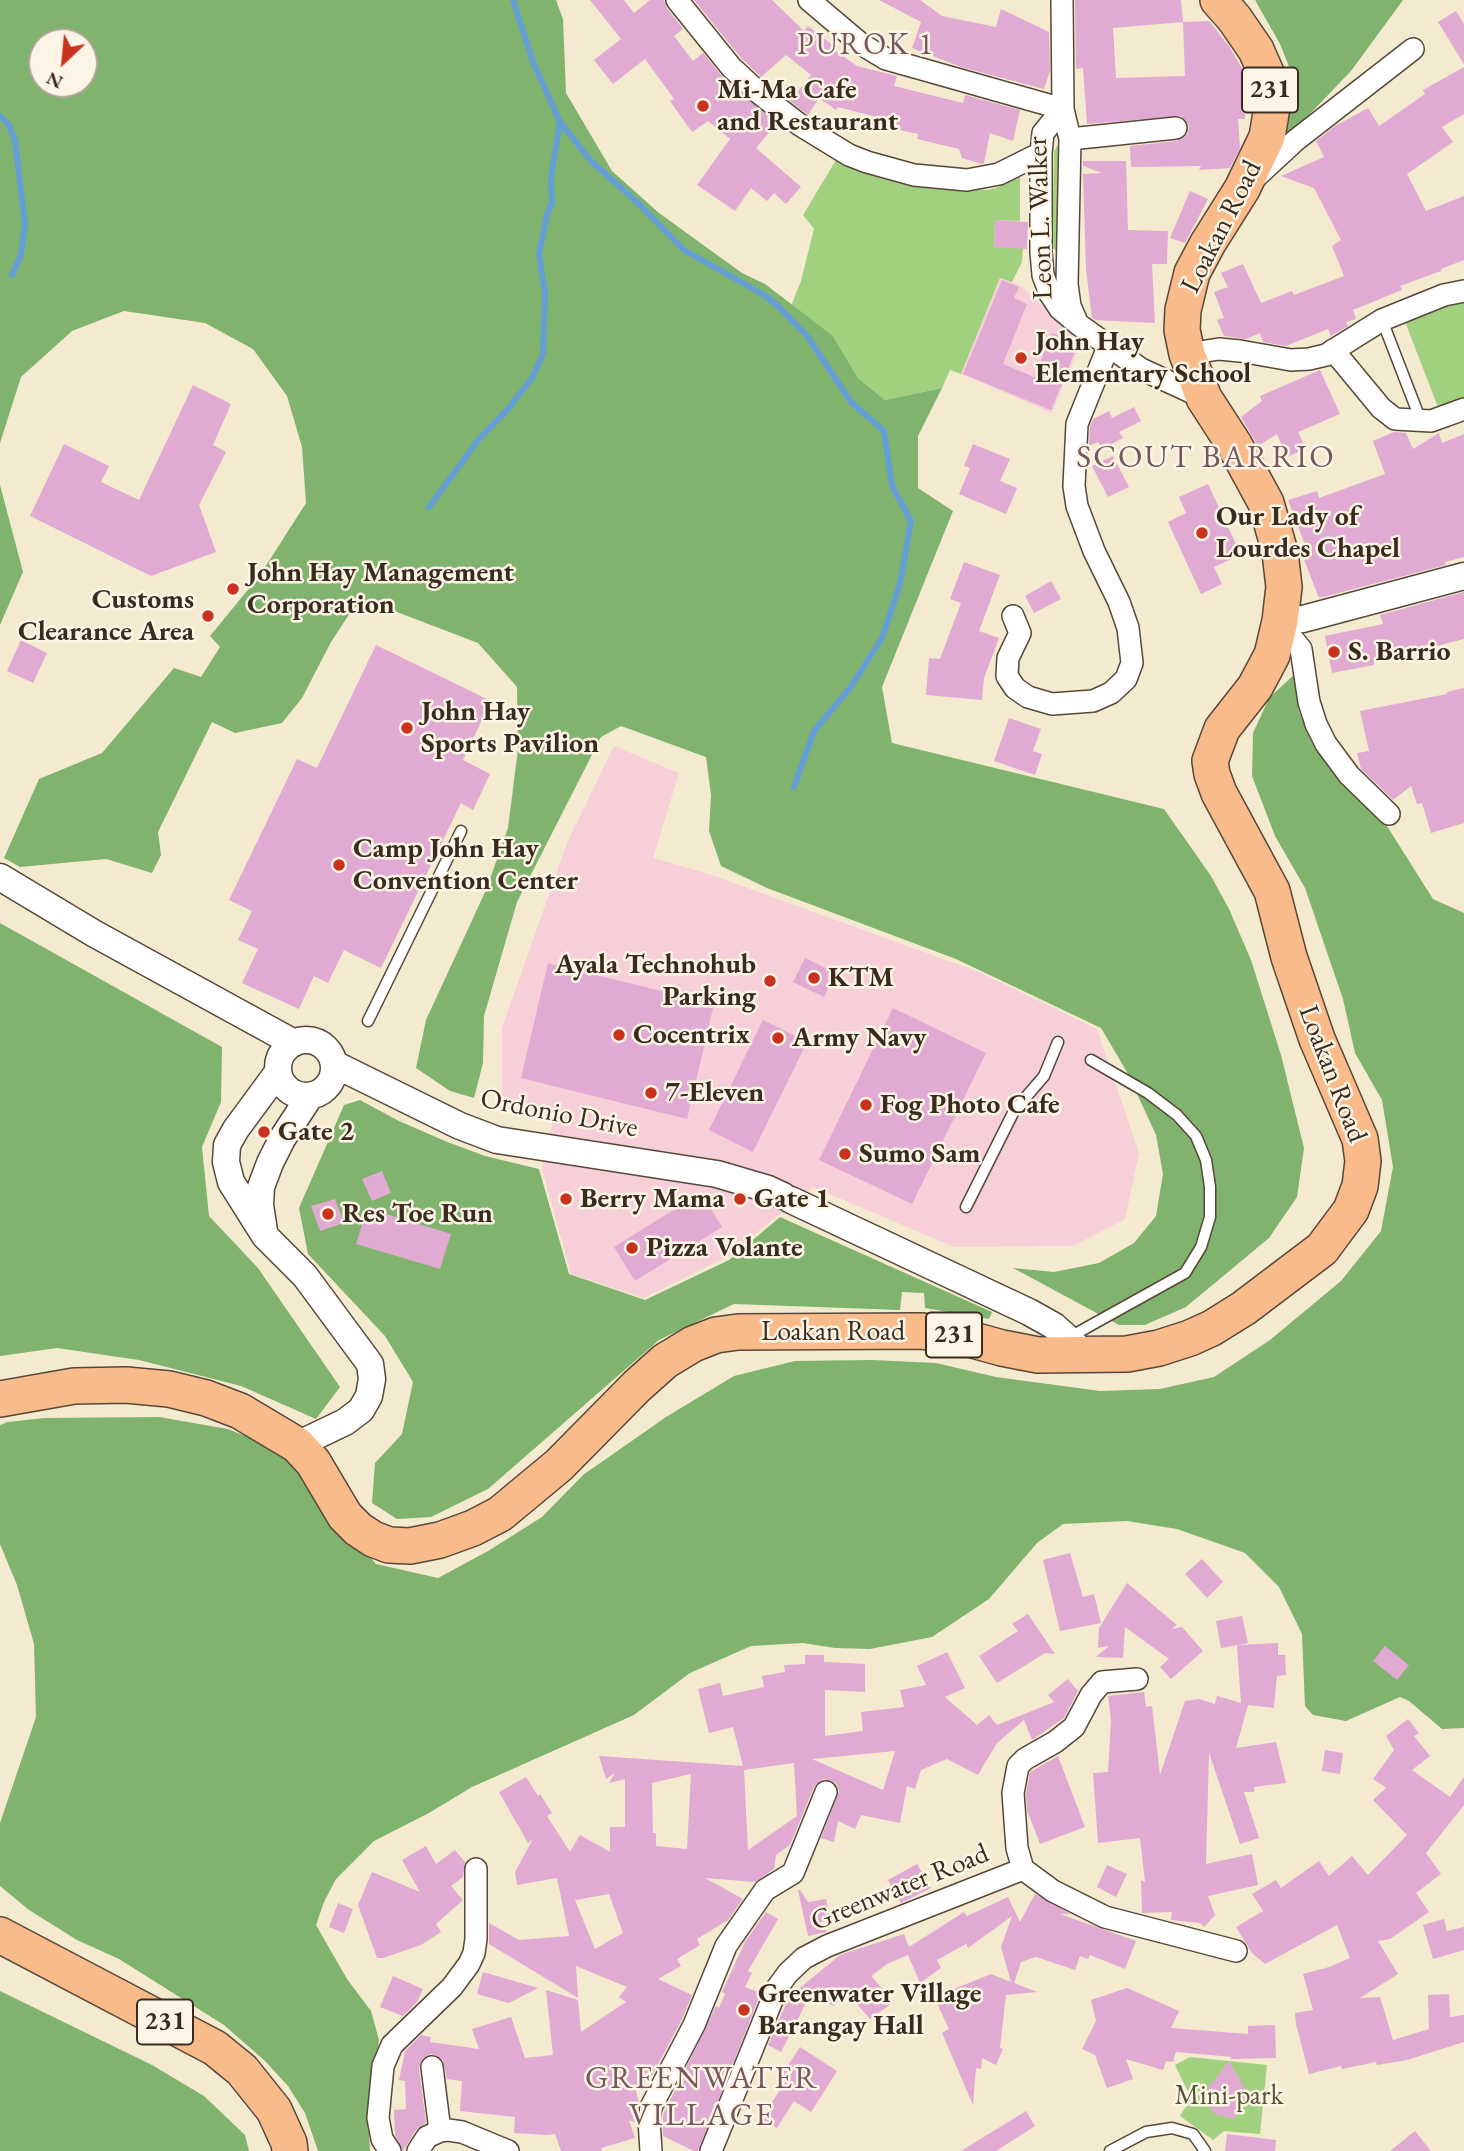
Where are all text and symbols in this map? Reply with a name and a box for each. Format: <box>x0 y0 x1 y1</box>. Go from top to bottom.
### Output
north arrow <box>28 28 98 98</box>
district label: PUROK 1 <box>798 28 934 64</box>
text: N <box>42 66 67 95</box>
road number: 231 <box>1242 68 1298 113</box>
place label: Mi-Ma Cafe and Restaurant <box>717 73 898 139</box>
marker: Mi-Ma Cafe and Restaurant <box>695 98 711 114</box>
street label: Leon L. Walker <box>1021 136 1061 300</box>
street label: Loakan Road <box>1174 155 1270 299</box>
place label: John Hay Elementary School <box>1035 325 1251 391</box>
marker: John Hay Elementary School <box>1013 350 1029 366</box>
district label: SCOUT BARRIO <box>1078 439 1334 477</box>
place label: Our Lady of Lourdes Chapel <box>1216 500 1400 566</box>
marker: Our Lady of Lourdes Chapel <box>1194 525 1210 541</box>
place label: John Hay Management Corporation <box>247 556 514 622</box>
marker: John Hay Management Corporation <box>225 581 241 597</box>
place label: Customs Clearance Area <box>18 583 194 649</box>
marker: Customs Clearance Area <box>200 608 216 624</box>
place label: S. Barrio <box>1348 635 1451 669</box>
marker: S. Barrio <box>1326 644 1342 660</box>
place label: John Hay Sports Pavilion <box>421 695 599 761</box>
marker: John Hay Sports Pavilion <box>399 720 415 736</box>
place label: Camp John Hay Convention Center <box>353 832 578 898</box>
marker: Camp John Hay Convention Center <box>331 857 347 873</box>
place label: Ayala Technohub Parking <box>555 948 756 1014</box>
place label: KTM <box>828 961 894 995</box>
marker: KTM <box>806 970 822 986</box>
marker: Ayala Technohub Parking <box>762 973 778 989</box>
street label: Loakan Road <box>1290 1001 1374 1147</box>
place label: Cocentrix <box>633 1018 750 1052</box>
place label: Army Navy <box>792 1021 926 1055</box>
marker: Cocentrix <box>611 1027 627 1043</box>
marker: Army Navy <box>770 1030 786 1046</box>
place label: 7-Eleven <box>665 1076 764 1110</box>
street label: Ordonio Drive <box>477 1082 641 1146</box>
marker: 7-Eleven <box>643 1085 659 1101</box>
place label: Fog Photo Cafe <box>880 1088 1060 1122</box>
marker: Fog Photo Cafe <box>858 1097 874 1113</box>
place label: Gate 2 <box>278 1115 354 1149</box>
marker: Gate 2 <box>256 1124 272 1140</box>
place label: Sumo Sam <box>859 1137 980 1171</box>
marker: Sumo Sam <box>837 1146 853 1162</box>
place label: Berry Mama <box>580 1182 725 1216</box>
place label: Gate 1 <box>754 1182 830 1216</box>
marker: Berry Mama <box>558 1191 574 1207</box>
marker: Gate 1 <box>732 1191 748 1207</box>
place label: Res Toe Run <box>342 1197 493 1231</box>
marker: Res Toe Run <box>320 1206 336 1222</box>
place label: Pizza Volante <box>646 1231 803 1265</box>
marker: Pizza Volante <box>624 1240 640 1256</box>
road number: 231 <box>926 1312 982 1358</box>
street label: Loakan Road <box>761 1315 905 1349</box>
street label: Greenwater Road <box>806 1837 994 1939</box>
place label: Greenwater Village Barangay Hall <box>758 1977 981 2043</box>
road number: 231 <box>137 1999 193 2044</box>
marker: Greenwater Village Barangay Hall <box>736 2002 752 2018</box>
district label: GREENWATER VILLAGE <box>586 2060 818 2135</box>
park label: Mini-park <box>1174 2079 1284 2113</box>

